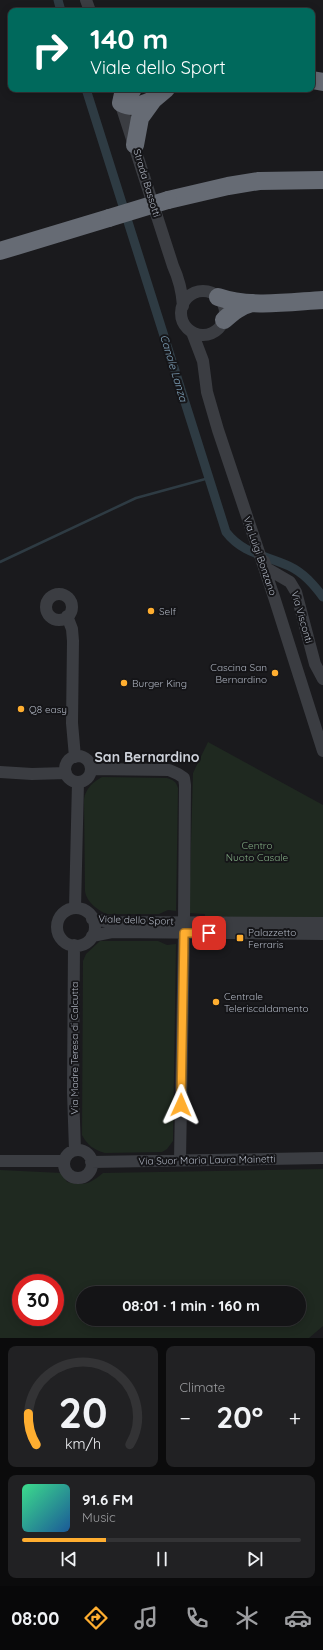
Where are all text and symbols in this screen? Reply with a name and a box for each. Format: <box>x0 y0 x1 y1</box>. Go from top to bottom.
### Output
text: 140 m <box>90 21 168 56</box>
icon: right <box>24 24 76 76</box>
text: Viale dello Sport <box>90 56 226 79</box>
street label: Strada Bassotti <box>130 147 164 219</box>
water label: Canale Lanza <box>157 333 191 404</box>
street label: Via Luigi Bonzano <box>240 515 280 597</box>
street label: Via Visconti <box>288 589 316 645</box>
place label: Self <box>159 605 177 618</box>
marker: Self <box>146 606 156 616</box>
place label: Cascina San Bernardino <box>210 661 267 686</box>
marker: Cascina San Bernardino <box>270 668 280 678</box>
place label: Burger King <box>132 677 187 690</box>
marker: Burger King <box>119 678 129 688</box>
place label: Q8 easy <box>29 703 67 716</box>
marker: Q8 easy <box>16 704 26 714</box>
district label: San Bernardino <box>95 748 200 766</box>
park label: Centro Nuoto Casale <box>226 839 289 864</box>
street label: Viale dello Sport <box>98 912 174 928</box>
pin <box>192 916 226 950</box>
icon: arrive <box>198 922 220 944</box>
place label: Palazzetto Ferraris <box>248 926 296 951</box>
marker: Palazzetto Ferraris <box>235 933 245 943</box>
street label: Via Madre Teresa di Calcutta <box>68 982 81 1114</box>
place label: Centrale Teleriscaldamento <box>224 990 309 1015</box>
marker: Centrale Teleriscaldamento <box>211 997 221 1007</box>
position arrow <box>160 1084 202 1126</box>
street label: Via Suor Maria Laura Mainetti <box>138 1152 276 1168</box>
speed limit sign: 30 <box>12 1274 64 1326</box>
text: 08:01 · 1 min · 160 m <box>122 1296 260 1315</box>
text: Climate <box>180 1379 225 1395</box>
text: 20 <box>58 1385 107 1437</box>
text: 20° <box>216 1398 263 1436</box>
text: − <box>180 1404 191 1432</box>
text: + <box>289 1404 301 1432</box>
text: km/h <box>65 1434 101 1452</box>
text: 91.6 FM <box>82 1490 133 1509</box>
text: Music <box>82 1509 116 1525</box>
icon: previous <box>58 1548 80 1570</box>
icon: pause <box>151 1548 173 1570</box>
icon: next <box>244 1548 266 1570</box>
icon: directions <box>82 1604 110 1632</box>
icon: music <box>132 1604 160 1632</box>
icon: phone <box>183 1604 211 1632</box>
icon: climate <box>233 1604 261 1632</box>
icon: car <box>284 1604 312 1632</box>
text: 08:00 <box>11 1607 59 1630</box>

